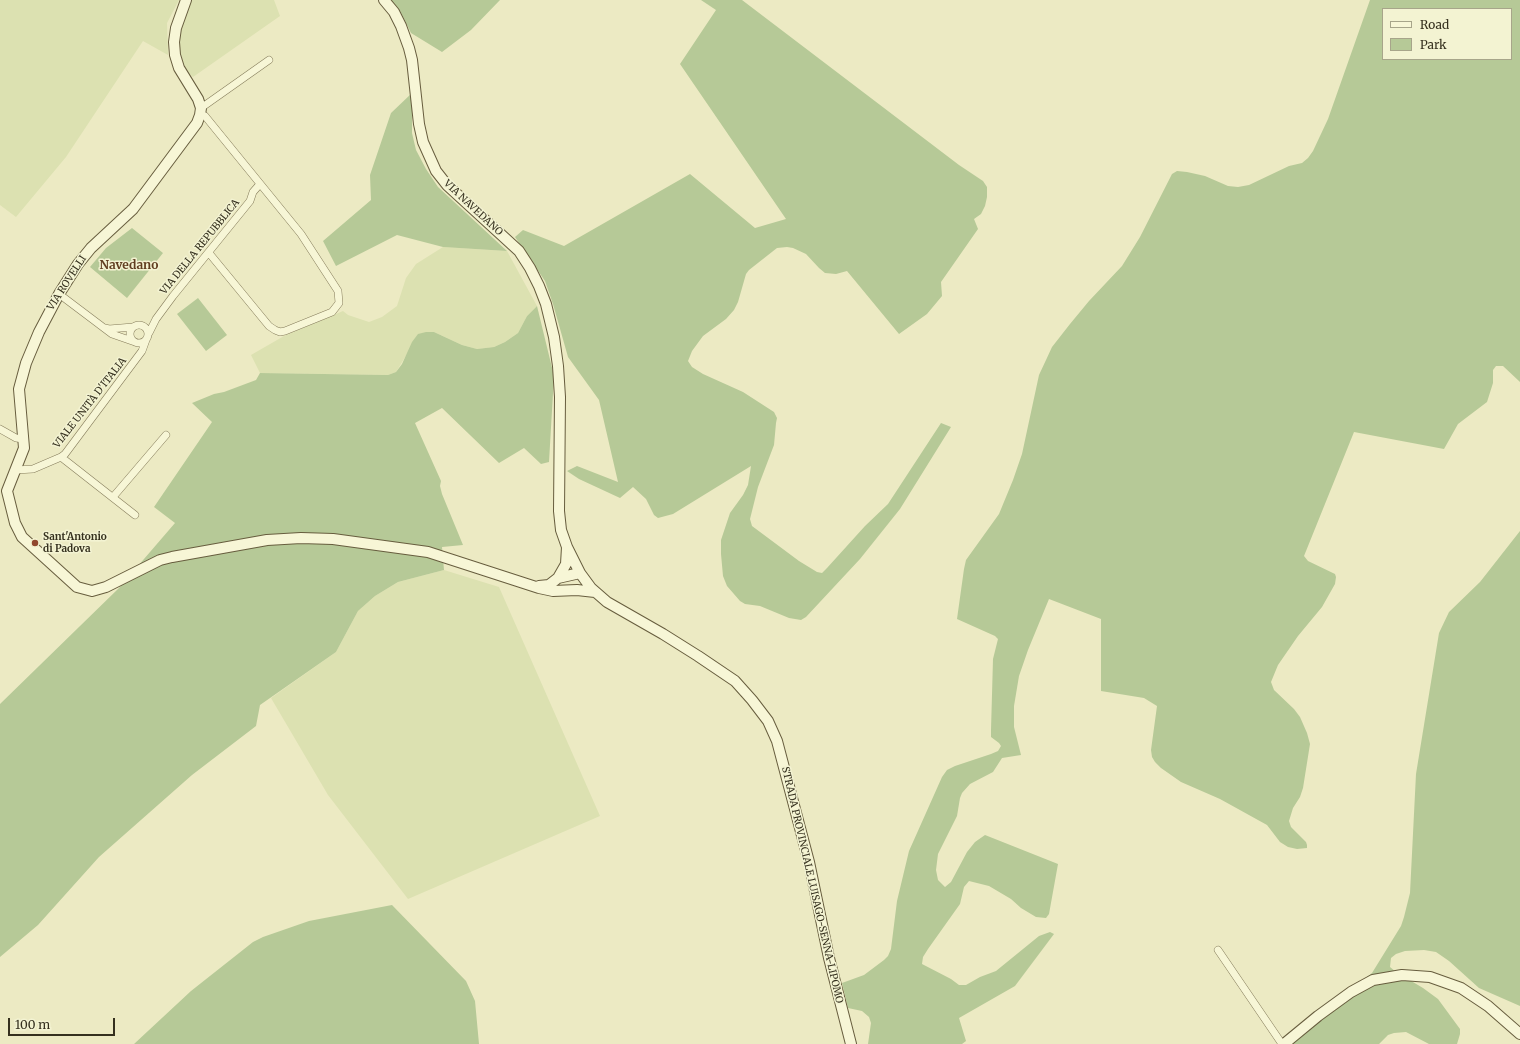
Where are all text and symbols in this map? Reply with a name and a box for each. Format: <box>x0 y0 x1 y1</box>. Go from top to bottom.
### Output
legend <box>1382 8 1512 60</box>
text: Road <box>1420 17 1449 32</box>
text: Park <box>1420 37 1447 52</box>
street label: VIA NAVEDANO <box>441 178 505 238</box>
street label: VIA DELLA REPUBBLICA <box>158 197 242 297</box>
street label: VIA ROVELLI <box>45 253 89 313</box>
district label: Navedano <box>100 259 158 273</box>
street label: VIALE UNITÀ D'ITALIA <box>51 355 129 451</box>
place label: Sant'Antonio di Padova <box>43 531 107 554</box>
marker: Sant'Antonio di Padova <box>30 538 40 548</box>
street label: STRADA PROVINCIALE LUISAGO-SENNA-LIPOMO <box>779 765 845 1005</box>
scale bar <box>10 1010 117 1036</box>
text: 100 m <box>15 1017 50 1032</box>

